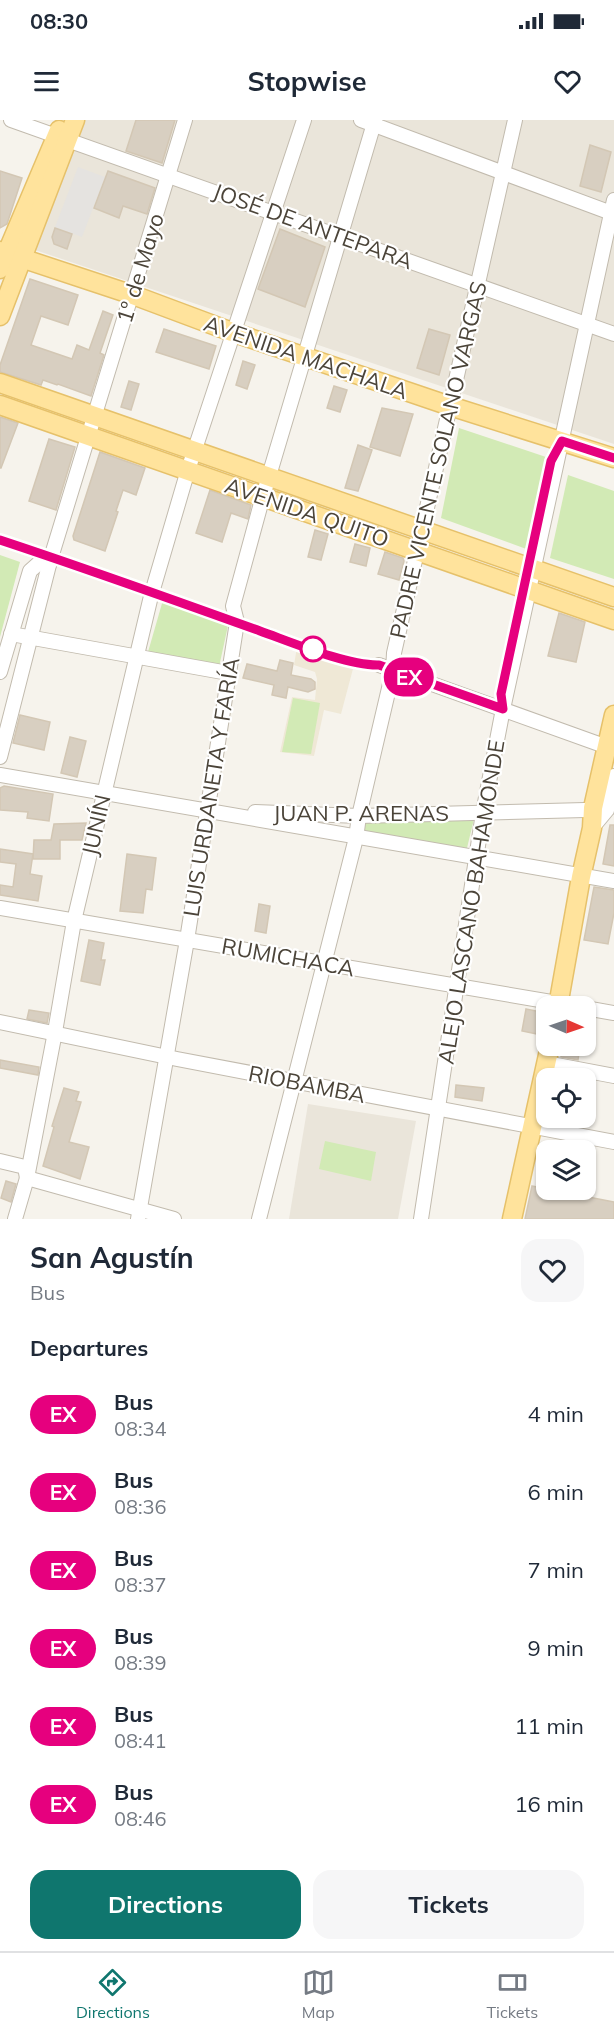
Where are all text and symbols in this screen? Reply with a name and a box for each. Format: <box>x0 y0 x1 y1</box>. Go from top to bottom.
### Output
text: 08:30 <box>30 7 88 35</box>
text: Stopwise <box>247 64 367 98</box>
icon: menu <box>30 65 63 98</box>
icon: heart <box>551 65 584 98</box>
street label: JOSÉ DE ANTEPARA <box>209 177 417 275</box>
street label: 1º de Mayo <box>110 210 170 326</box>
street label: PADRE VICENTE SOLANO VARGAS <box>383 279 493 641</box>
street label: AVENIDA MACHALA <box>200 309 412 405</box>
street label: AVENIDA QUITO <box>221 471 393 553</box>
unlabelled marker <box>300 636 326 662</box>
street label: LUIS URDANETA Y FARÍA <box>177 655 245 919</box>
line badge: EX <box>382 658 436 696</box>
text: EX <box>396 664 422 690</box>
street label: ALEJO LASCANO BAHAMONDE <box>432 738 510 1066</box>
street label: JUNÍN <box>75 792 117 858</box>
street label: JUAN P. ARENAS <box>273 799 449 827</box>
street label: RUMICHACA <box>219 932 357 982</box>
north arrow <box>536 996 596 1056</box>
map controls <box>536 996 596 1200</box>
street label: RIOBAMBA <box>246 1059 368 1109</box>
button: locate <box>536 1068 596 1128</box>
button: layers <box>536 1140 596 1200</box>
button: heart <box>521 1239 584 1302</box>
text: San Agustín <box>30 1240 194 1275</box>
text: Bus <box>30 1280 65 1305</box>
text: Departures <box>30 1334 148 1362</box>
text: Bus <box>114 1388 153 1416</box>
text: 4 min <box>528 1400 584 1428</box>
text: EX <box>50 1401 76 1427</box>
text: 08:34 <box>114 1416 167 1441</box>
text: Bus <box>114 1466 153 1494</box>
text: 6 min <box>528 1478 584 1506</box>
text: EX <box>50 1479 76 1505</box>
text: 08:36 <box>114 1494 167 1519</box>
text: Bus <box>114 1544 153 1572</box>
text: 7 min <box>528 1556 584 1584</box>
text: EX <box>50 1557 76 1583</box>
text: 08:37 <box>114 1572 167 1597</box>
text: Bus <box>114 1622 153 1650</box>
text: 9 min <box>528 1634 584 1662</box>
text: EX <box>50 1635 76 1661</box>
text: 08:39 <box>114 1650 167 1675</box>
text: Bus <box>114 1700 153 1728</box>
text: 11 min <box>514 1712 584 1740</box>
text: EX <box>50 1713 76 1739</box>
text: 08:41 <box>114 1728 167 1753</box>
text: Bus <box>114 1778 153 1806</box>
text: 16 min <box>514 1790 584 1818</box>
text: EX <box>50 1791 76 1817</box>
text: 08:46 <box>114 1806 167 1831</box>
button: Directions <box>30 1870 301 1939</box>
button: Tickets <box>313 1870 584 1939</box>
tab: Directions <box>76 1966 150 2022</box>
tab: Map <box>302 1966 335 2022</box>
tab: Tickets <box>486 1966 538 2022</box>

